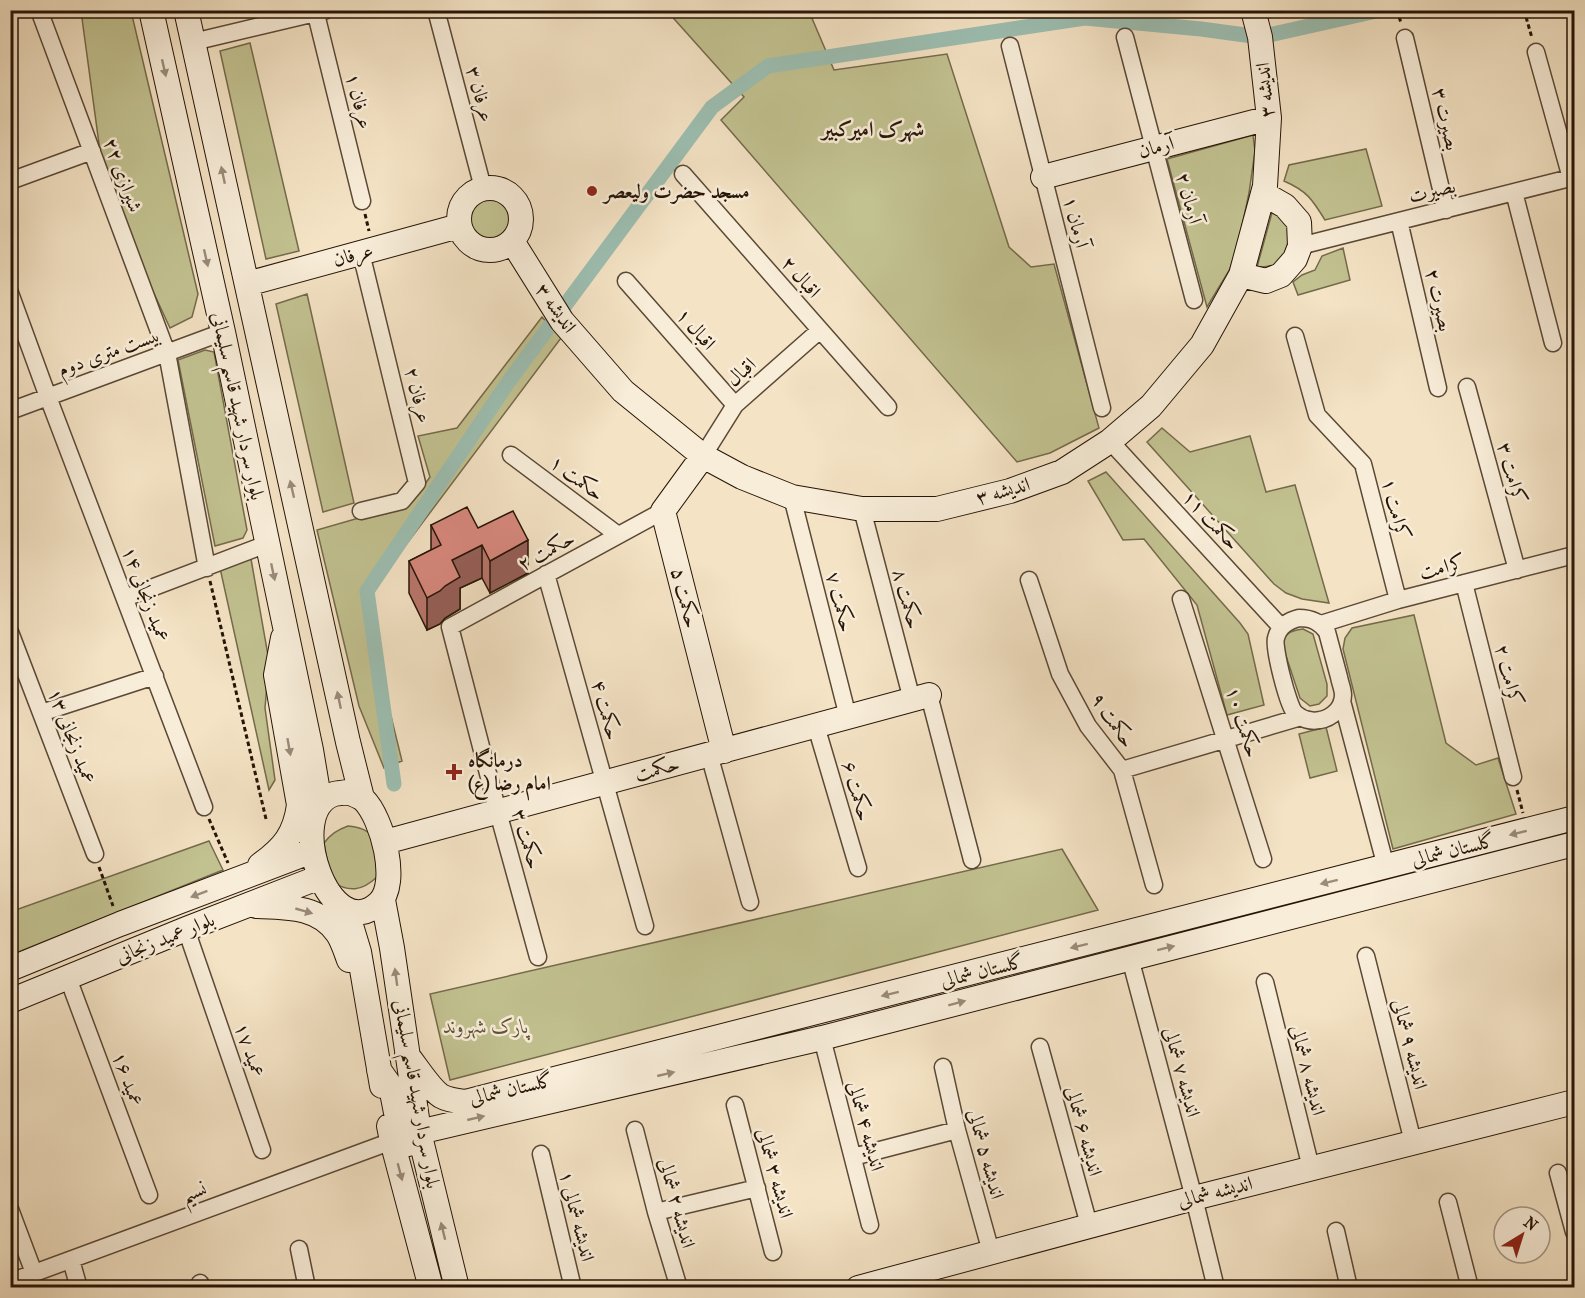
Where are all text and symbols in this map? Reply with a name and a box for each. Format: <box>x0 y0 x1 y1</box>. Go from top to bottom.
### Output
one-way arrow <box>160 58 169 77</box>
street label: اندیشه ۳ <box>1251 62 1279 118</box>
street label: عرفان ۳ <box>460 64 498 125</box>
street label: عرفان ۱ <box>339 71 377 132</box>
street label: بصیرت ۳ <box>1428 85 1464 153</box>
district label: شهرک امیرکبیر <box>820 117 924 143</box>
street label: آرمان <box>1135 130 1179 163</box>
street label: شیرازی ۲۲ <box>99 135 147 215</box>
one-way arrow <box>218 166 227 185</box>
street label: آرمان ۲ <box>1171 170 1209 229</box>
street label: بصیرت <box>1406 174 1458 208</box>
place label: مسجد حضرت ولیعصر <box>602 180 750 204</box>
marker: مسجد حضرت ولیعصر <box>585 184 599 198</box>
street label: آرمان ۱ <box>1059 194 1095 253</box>
street label: عرفان <box>330 239 376 273</box>
one-way arrow <box>202 249 211 268</box>
street label: اقبال ۲ <box>777 251 825 303</box>
street label: بصیرت ۲ <box>1421 266 1457 334</box>
street label: اندیشه ۳ <box>531 279 581 337</box>
street label: اقبال ۱ <box>672 303 720 355</box>
street label: بلوار سردار شهید قاسم سلیمانی <box>199 310 269 504</box>
street label: بیست متری دوم <box>55 323 165 387</box>
street label: اقبال <box>722 353 760 391</box>
street label: عرفان ۲ <box>398 365 436 426</box>
street label: کرامت ۳ <box>1492 440 1531 506</box>
street label: حکمت ۱ <box>546 450 608 506</box>
street label: اندیشه ۳ <box>973 472 1033 510</box>
street label: کرامت ۱ <box>1376 476 1415 542</box>
one-way arrow <box>287 480 297 498</box>
street label: حکمت ۱۱ <box>1178 485 1244 555</box>
street label: حکمت ۲ <box>514 526 578 576</box>
street label: عمید زنجانی ۱۴ <box>117 543 175 645</box>
street label: کرامت <box>1417 550 1468 585</box>
one-way arrow <box>269 563 278 582</box>
street label: حکمت ۵ <box>666 565 704 631</box>
street label: حکمت ۸ <box>888 566 926 632</box>
street label: حکمت ۷ <box>821 569 859 635</box>
street label: کرامت ۲ <box>1489 642 1528 708</box>
street label: حکمت ۴ <box>587 677 625 743</box>
street label: حکمت ۱۰ <box>1221 684 1265 760</box>
street label: عمید زنجانی ۱۳ <box>43 685 101 787</box>
street label: حکمت ۹ <box>1086 688 1140 752</box>
one-way arrow <box>333 691 343 709</box>
one-way arrow <box>285 737 294 756</box>
place label: درمانگاه امام رضا (ع) <box>468 747 551 801</box>
street label: حکمت <box>632 752 682 786</box>
street label: حکمت ۶ <box>837 758 877 824</box>
marker: درمانگاه امام رضا (ع) <box>445 763 463 781</box>
street label: حکمت ۳ <box>507 806 547 872</box>
street label: گلستان شمالی <box>1409 828 1497 871</box>
one-way arrow <box>1509 829 1527 838</box>
one-way arrow <box>1320 877 1338 887</box>
one-way arrow <box>189 890 207 900</box>
one-way arrow <box>295 907 313 916</box>
street label: بلوار عمید زنجانی <box>112 908 218 969</box>
one-way arrow <box>1070 942 1088 951</box>
one-way arrow <box>1157 943 1176 953</box>
street label: گلستان شمالی <box>938 949 1026 992</box>
one-way arrow <box>392 968 401 987</box>
one-way arrow <box>881 990 899 999</box>
street label: اندیشه ۹ شمالی <box>1388 996 1432 1092</box>
one-way arrow <box>948 997 966 1007</box>
street label: بلوار سردار شهید قاسم سلیمانی <box>381 998 445 1192</box>
park label: پارک شهروند <box>443 1015 531 1041</box>
street label: عمید ۱۷ <box>230 1020 270 1080</box>
street label: اندیشه ۸ شمالی <box>1286 1022 1330 1118</box>
street label: اندیشه ۷ شمالی <box>1159 1024 1205 1120</box>
street label: عمید ۱۶ <box>108 1049 148 1109</box>
street label: گلستان شمالی <box>467 1067 555 1110</box>
one-way arrow <box>657 1069 676 1078</box>
street label: اندیشه ۴ شمالی <box>843 1078 889 1174</box>
street label: اندیشه ۶ شمالی <box>1061 1083 1107 1179</box>
street label: اندیشه ۵ شمالی <box>963 1106 1009 1202</box>
one-way arrow <box>467 1113 485 1123</box>
street label: اندیشه ۳ شمالی <box>752 1125 798 1221</box>
street label: اندیشه ۲ شمالی <box>654 1155 700 1251</box>
one-way arrow <box>396 1163 405 1181</box>
street label: اندیشه شمالی ۱ <box>555 1168 599 1264</box>
street label: اندیشه شمالی <box>1175 1172 1255 1212</box>
street label: نسیم <box>178 1177 213 1215</box>
north arrow <box>1492 1205 1552 1265</box>
text: N <box>1520 1212 1542 1235</box>
one-way arrow <box>438 1221 448 1240</box>

